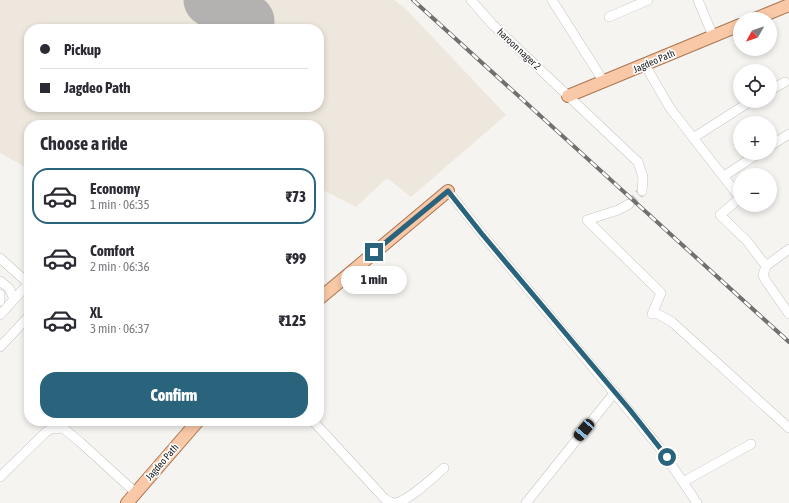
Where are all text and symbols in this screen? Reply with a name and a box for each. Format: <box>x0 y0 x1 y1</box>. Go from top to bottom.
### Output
north arrow <box>733 12 777 56</box>
map controls <box>733 12 777 212</box>
street label: haroon nager 2 <box>495 26 543 72</box>
text: Pickup <box>64 41 101 58</box>
street label: Jagdeo Path <box>631 47 677 75</box>
button: locate <box>733 64 777 108</box>
text: Jagdeo Path <box>64 79 131 96</box>
button: + <box>733 116 777 160</box>
text: Choose a ride <box>40 133 128 154</box>
button: − <box>733 168 777 212</box>
icon: car <box>42 178 78 214</box>
text: Economy <box>90 180 140 197</box>
text: ₹73 <box>285 188 306 205</box>
text: 1 min · 06:35 <box>90 197 150 212</box>
icon: car <box>42 240 78 276</box>
text: Comfort <box>90 242 134 259</box>
route end <box>365 243 383 261</box>
text: ₹99 <box>285 250 306 267</box>
text: 2 min · 06:36 <box>90 259 150 274</box>
callout: 1 min <box>341 266 407 294</box>
text: 1 min <box>361 272 387 287</box>
icon: car <box>42 302 78 338</box>
text: XL <box>90 304 103 321</box>
text: ₹125 <box>278 312 306 329</box>
text: 3 min · 06:37 <box>90 321 150 336</box>
button: Confirm <box>40 372 308 418</box>
car <box>572 417 596 443</box>
street label: Jagdeo Path <box>143 442 181 482</box>
route start <box>658 448 676 466</box>

